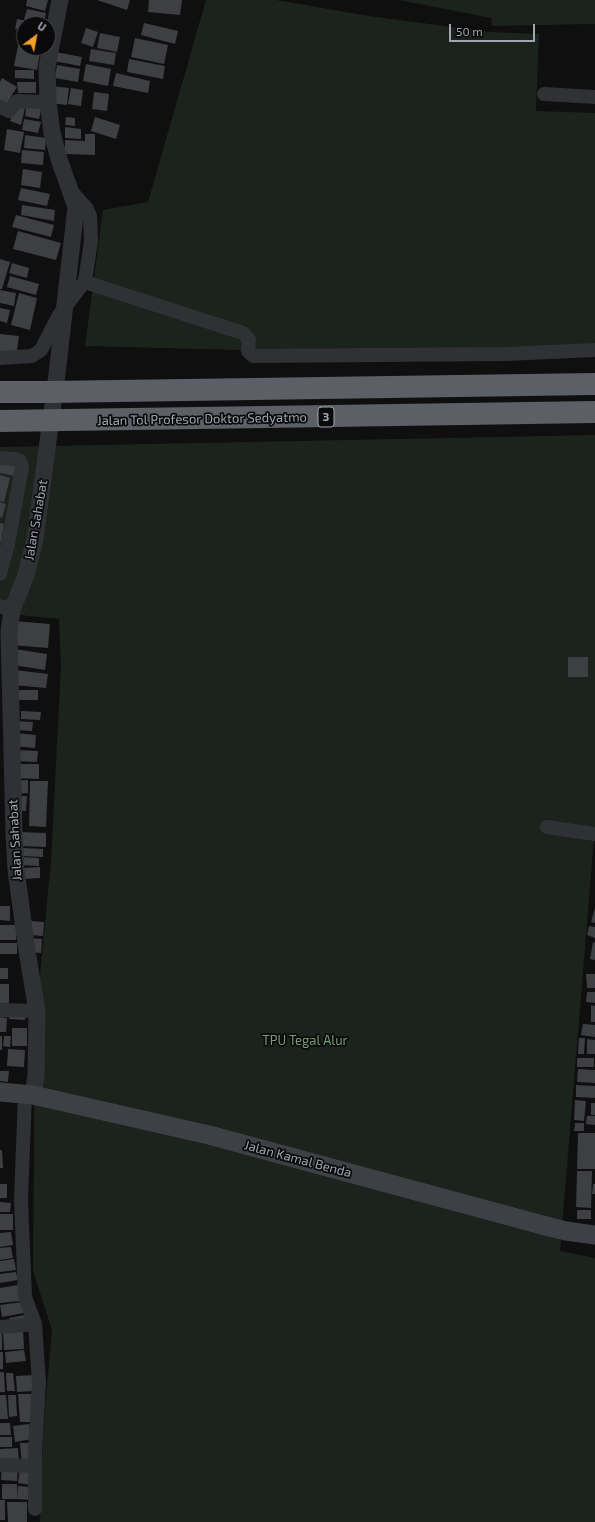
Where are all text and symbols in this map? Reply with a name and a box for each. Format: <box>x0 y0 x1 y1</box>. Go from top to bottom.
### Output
north arrow <box>16 16 56 56</box>
scale bar <box>451 16 537 42</box>
text: U <box>35 19 49 34</box>
text: 50 m <box>456 24 483 38</box>
road number: 3 <box>318 407 334 427</box>
street label: Jalan Tol Profesor Doktor Sedyatmo <box>97 409 307 429</box>
street label: Jalan Sahabat <box>21 478 51 562</box>
street label: Jalan Sahabat <box>5 799 25 881</box>
park label: TPU Tegal Alur <box>262 1033 348 1049</box>
street label: Jalan Kamal Benda <box>243 1137 353 1181</box>

